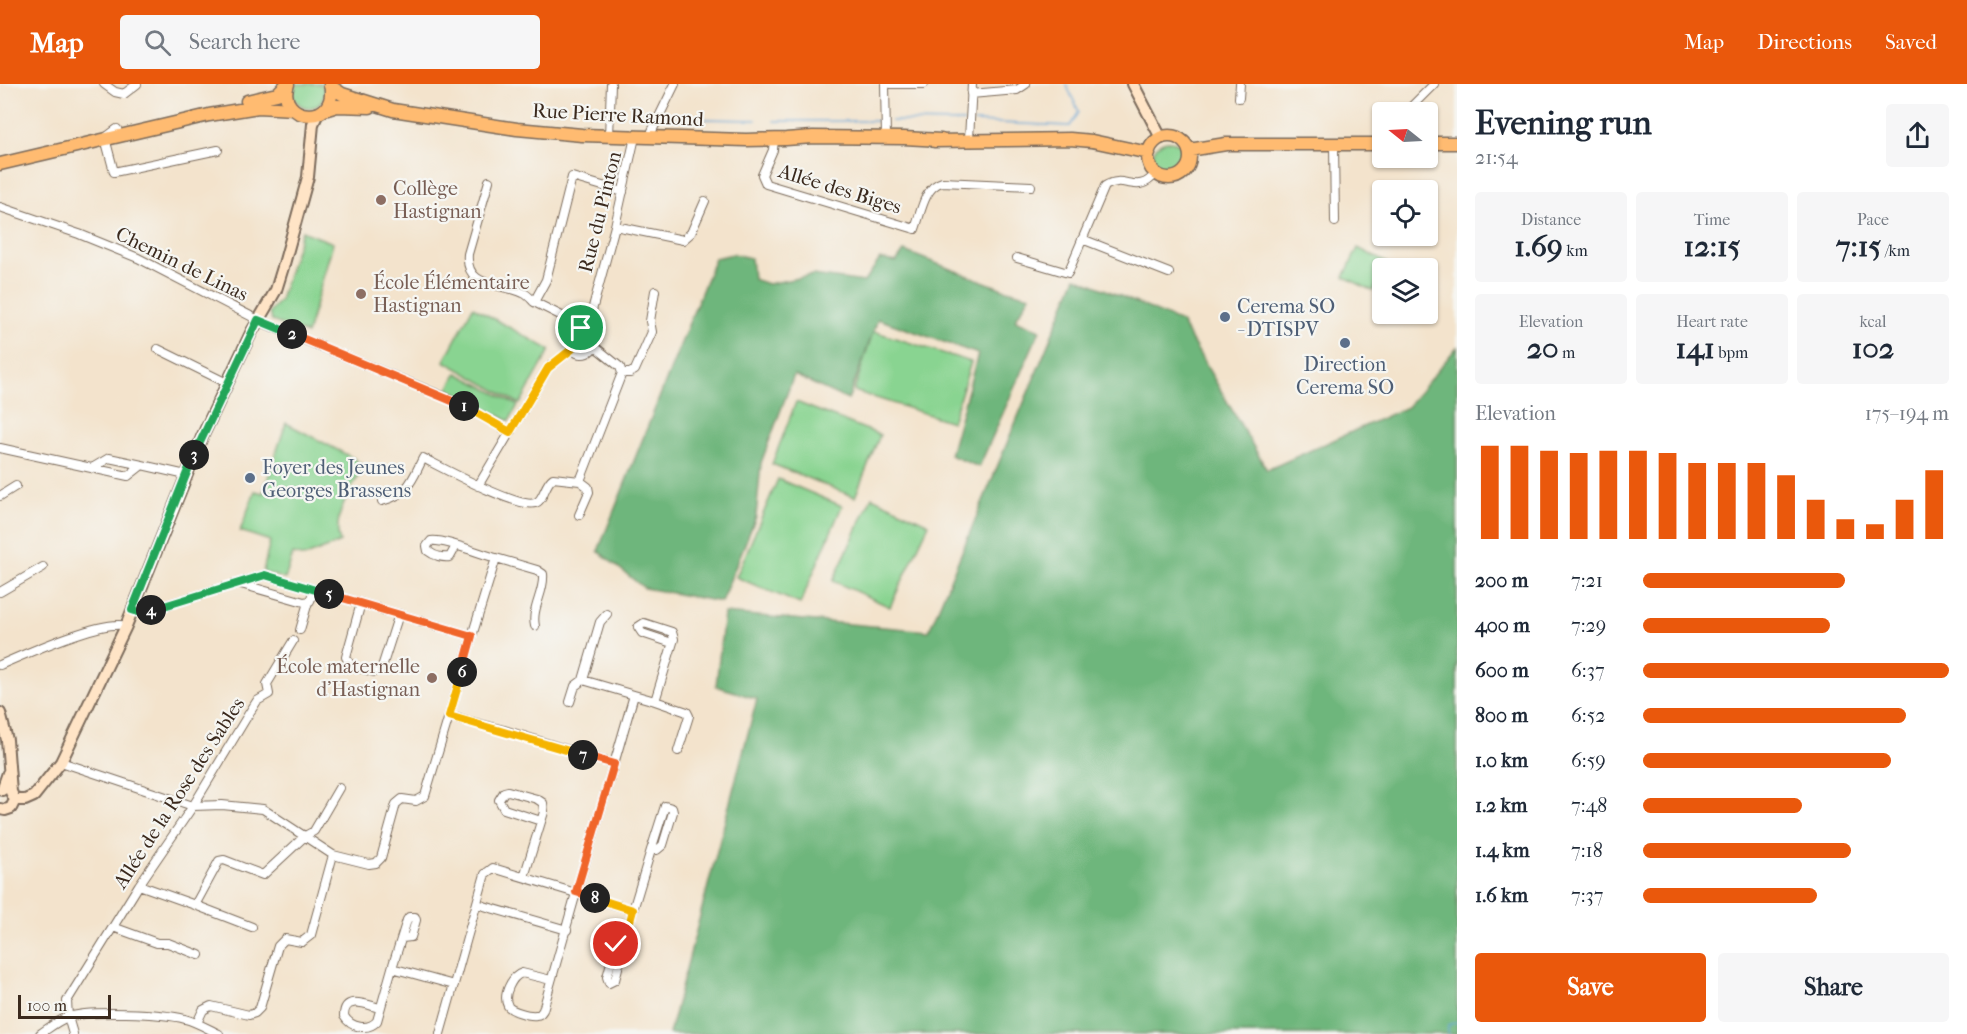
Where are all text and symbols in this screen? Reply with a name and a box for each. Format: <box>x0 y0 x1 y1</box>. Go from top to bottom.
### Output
search box <box>120 15 540 69</box>
text: Map <box>30 26 84 59</box>
icon: search <box>141 26 174 59</box>
text: Search here <box>189 29 300 55</box>
text: Map <box>1684 30 1724 54</box>
text: Directions <box>1757 30 1852 54</box>
text: Saved <box>1885 30 1937 54</box>
street label: Rue Pierre Ramond <box>532 99 705 131</box>
north arrow <box>1372 102 1438 168</box>
map controls <box>1372 102 1438 324</box>
text: Evening run <box>1475 104 1652 143</box>
button: share <box>1886 104 1949 167</box>
text: 21:54 <box>1475 146 1518 169</box>
street label: Rue du Pinton <box>574 149 626 275</box>
street label: Allée des Biges <box>775 159 904 219</box>
place label: Collège Hastignan <box>393 177 482 223</box>
button: locate <box>1372 180 1438 246</box>
marker: Collège Hastignan <box>374 193 388 207</box>
text: Distance <box>1521 210 1581 229</box>
text: Time <box>1694 210 1730 229</box>
text: Pace <box>1857 210 1889 229</box>
street label: Chemin de Linas <box>112 222 252 306</box>
text: 1.69 <box>1514 229 1563 264</box>
text: 12:15 <box>1684 229 1740 264</box>
text: 7:15 <box>1836 229 1881 264</box>
text: km <box>1563 241 1588 260</box>
text: /km <box>1881 241 1910 260</box>
button: layers <box>1372 258 1438 324</box>
place label: École Élémentaire Hastignan <box>373 270 530 317</box>
marker: École Élémentaire Hastignan <box>354 287 368 301</box>
place label: Cerema SO - DTISPV <box>1237 295 1335 341</box>
pin <box>555 302 606 353</box>
marker: Cerema SO - DTISPV <box>1218 310 1232 324</box>
icon: arrive <box>564 311 597 344</box>
text: Elevation <box>1519 312 1583 331</box>
text: Heart rate <box>1676 312 1748 331</box>
text: kcal <box>1860 312 1886 331</box>
pin: 2 <box>277 319 307 349</box>
text: 2 <box>288 324 296 343</box>
text: 20 <box>1527 331 1559 366</box>
text: 141 <box>1676 331 1715 366</box>
text: 102 <box>1852 331 1894 366</box>
marker: Direction Cerema SO <box>1338 336 1352 350</box>
text: m <box>1559 343 1575 362</box>
text: bpm <box>1715 343 1748 362</box>
place label: Direction Cerema SO <box>1296 353 1394 399</box>
pin: 1 <box>449 391 479 421</box>
text: 1 <box>461 396 467 415</box>
text: Elevation <box>1475 402 1556 425</box>
text: 175–194 m <box>1865 402 1949 425</box>
pin: 3 <box>179 440 209 470</box>
text: 3 <box>191 445 197 464</box>
place label: Foyer des Jeunes Georges Brassens <box>262 456 411 502</box>
marker: Foyer des Jeunes Georges Brassens <box>243 471 257 485</box>
text: 200 m <box>1475 569 1528 592</box>
text: 7:21 <box>1571 569 1603 592</box>
pin: 5 <box>314 579 344 609</box>
text: 5 <box>326 584 332 603</box>
pin: 4 <box>136 595 166 625</box>
text: 4 <box>146 600 156 619</box>
text: 400 m <box>1475 614 1530 637</box>
text: 7:29 <box>1571 614 1606 637</box>
place label: École maternelle d'Hastignan <box>276 654 420 701</box>
pin: 6 <box>447 657 477 687</box>
text: 600 m <box>1475 659 1529 682</box>
text: 6:37 <box>1571 659 1605 682</box>
text: 6 <box>458 662 466 681</box>
marker: École maternelle d'Hastignan <box>425 671 439 685</box>
street label: Allée de la Rose des Sables <box>108 693 249 894</box>
text: 800 m <box>1475 704 1528 727</box>
text: 6:52 <box>1571 704 1606 727</box>
pin: 7 <box>568 740 598 770</box>
text: 7 <box>579 745 587 764</box>
text: 1.0 km <box>1475 749 1528 772</box>
text: 6:59 <box>1571 749 1606 772</box>
text: 1.2 km <box>1475 794 1528 817</box>
text: 7:48 <box>1571 794 1607 817</box>
text: 1.4 km <box>1475 839 1530 862</box>
text: 7:18 <box>1571 839 1603 862</box>
pin: 8 <box>580 883 610 913</box>
text: 1.6 km <box>1475 884 1528 907</box>
text: 7:37 <box>1571 884 1603 907</box>
text: 8 <box>591 888 599 907</box>
pin <box>590 918 641 969</box>
icon: check <box>599 927 632 960</box>
button: Save <box>1475 953 1706 1022</box>
button: Share <box>1718 953 1949 1022</box>
scale bar <box>18 992 111 1020</box>
text: 100 m <box>27 996 67 1015</box>

